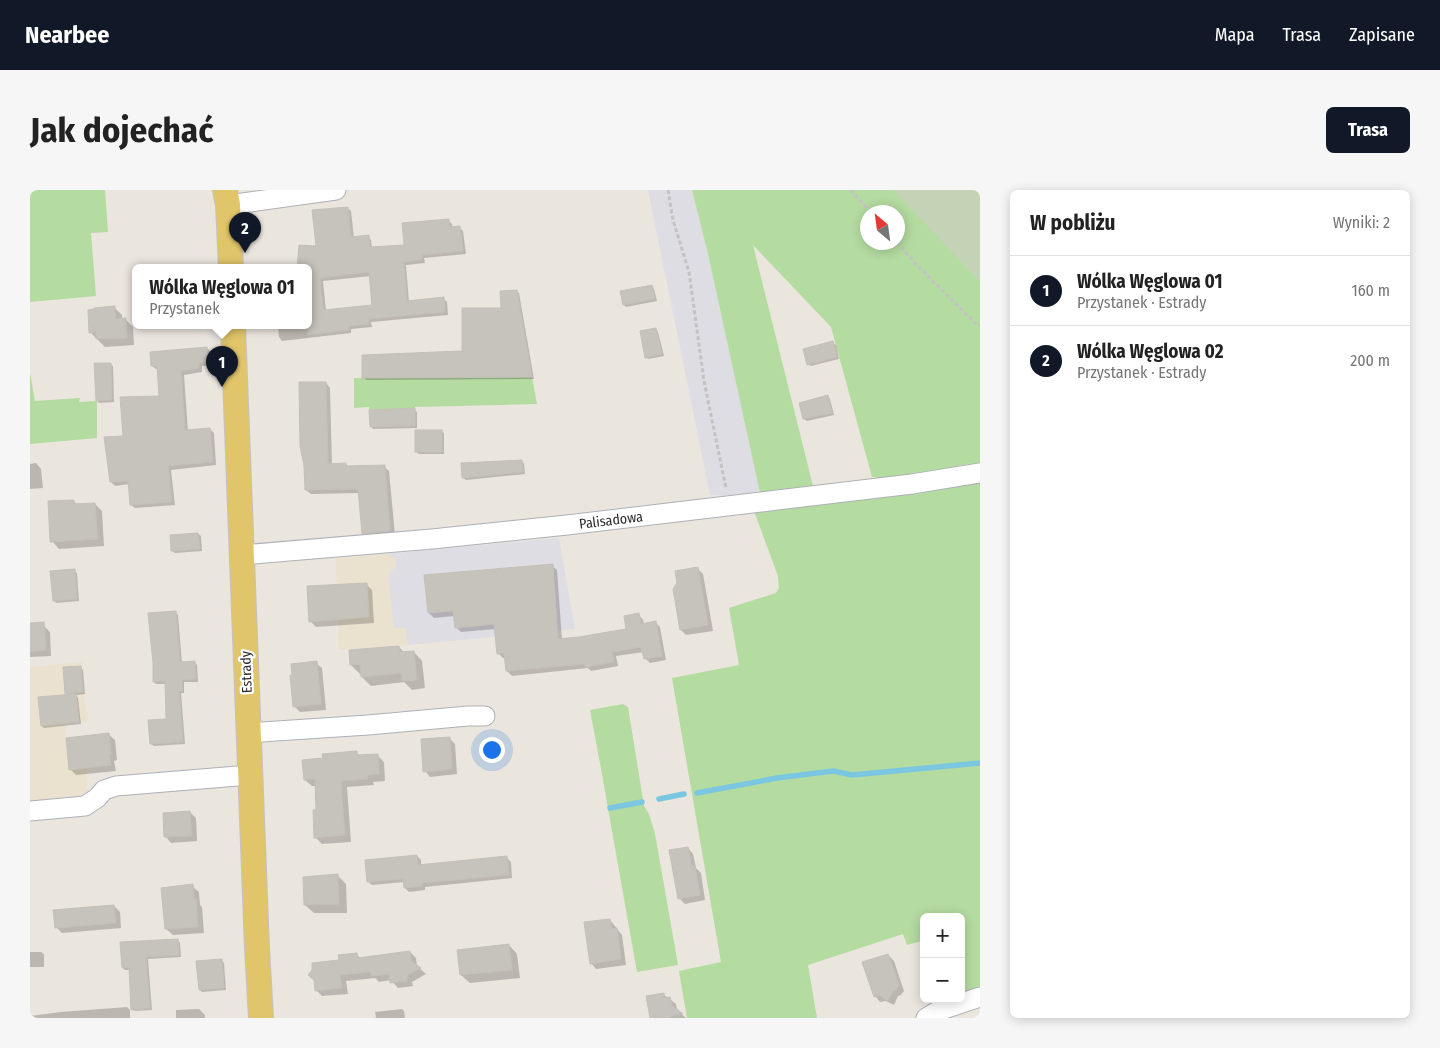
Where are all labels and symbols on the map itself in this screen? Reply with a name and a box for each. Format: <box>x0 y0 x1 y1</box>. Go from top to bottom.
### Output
north arrow <box>860 205 905 250</box>
pin: 2 <box>229 212 261 253</box>
pin: 1 <box>206 346 238 387</box>
street label: Palisadowa <box>578 508 644 533</box>
street label: Estrady <box>237 650 256 693</box>
your location <box>479 737 505 763</box>

